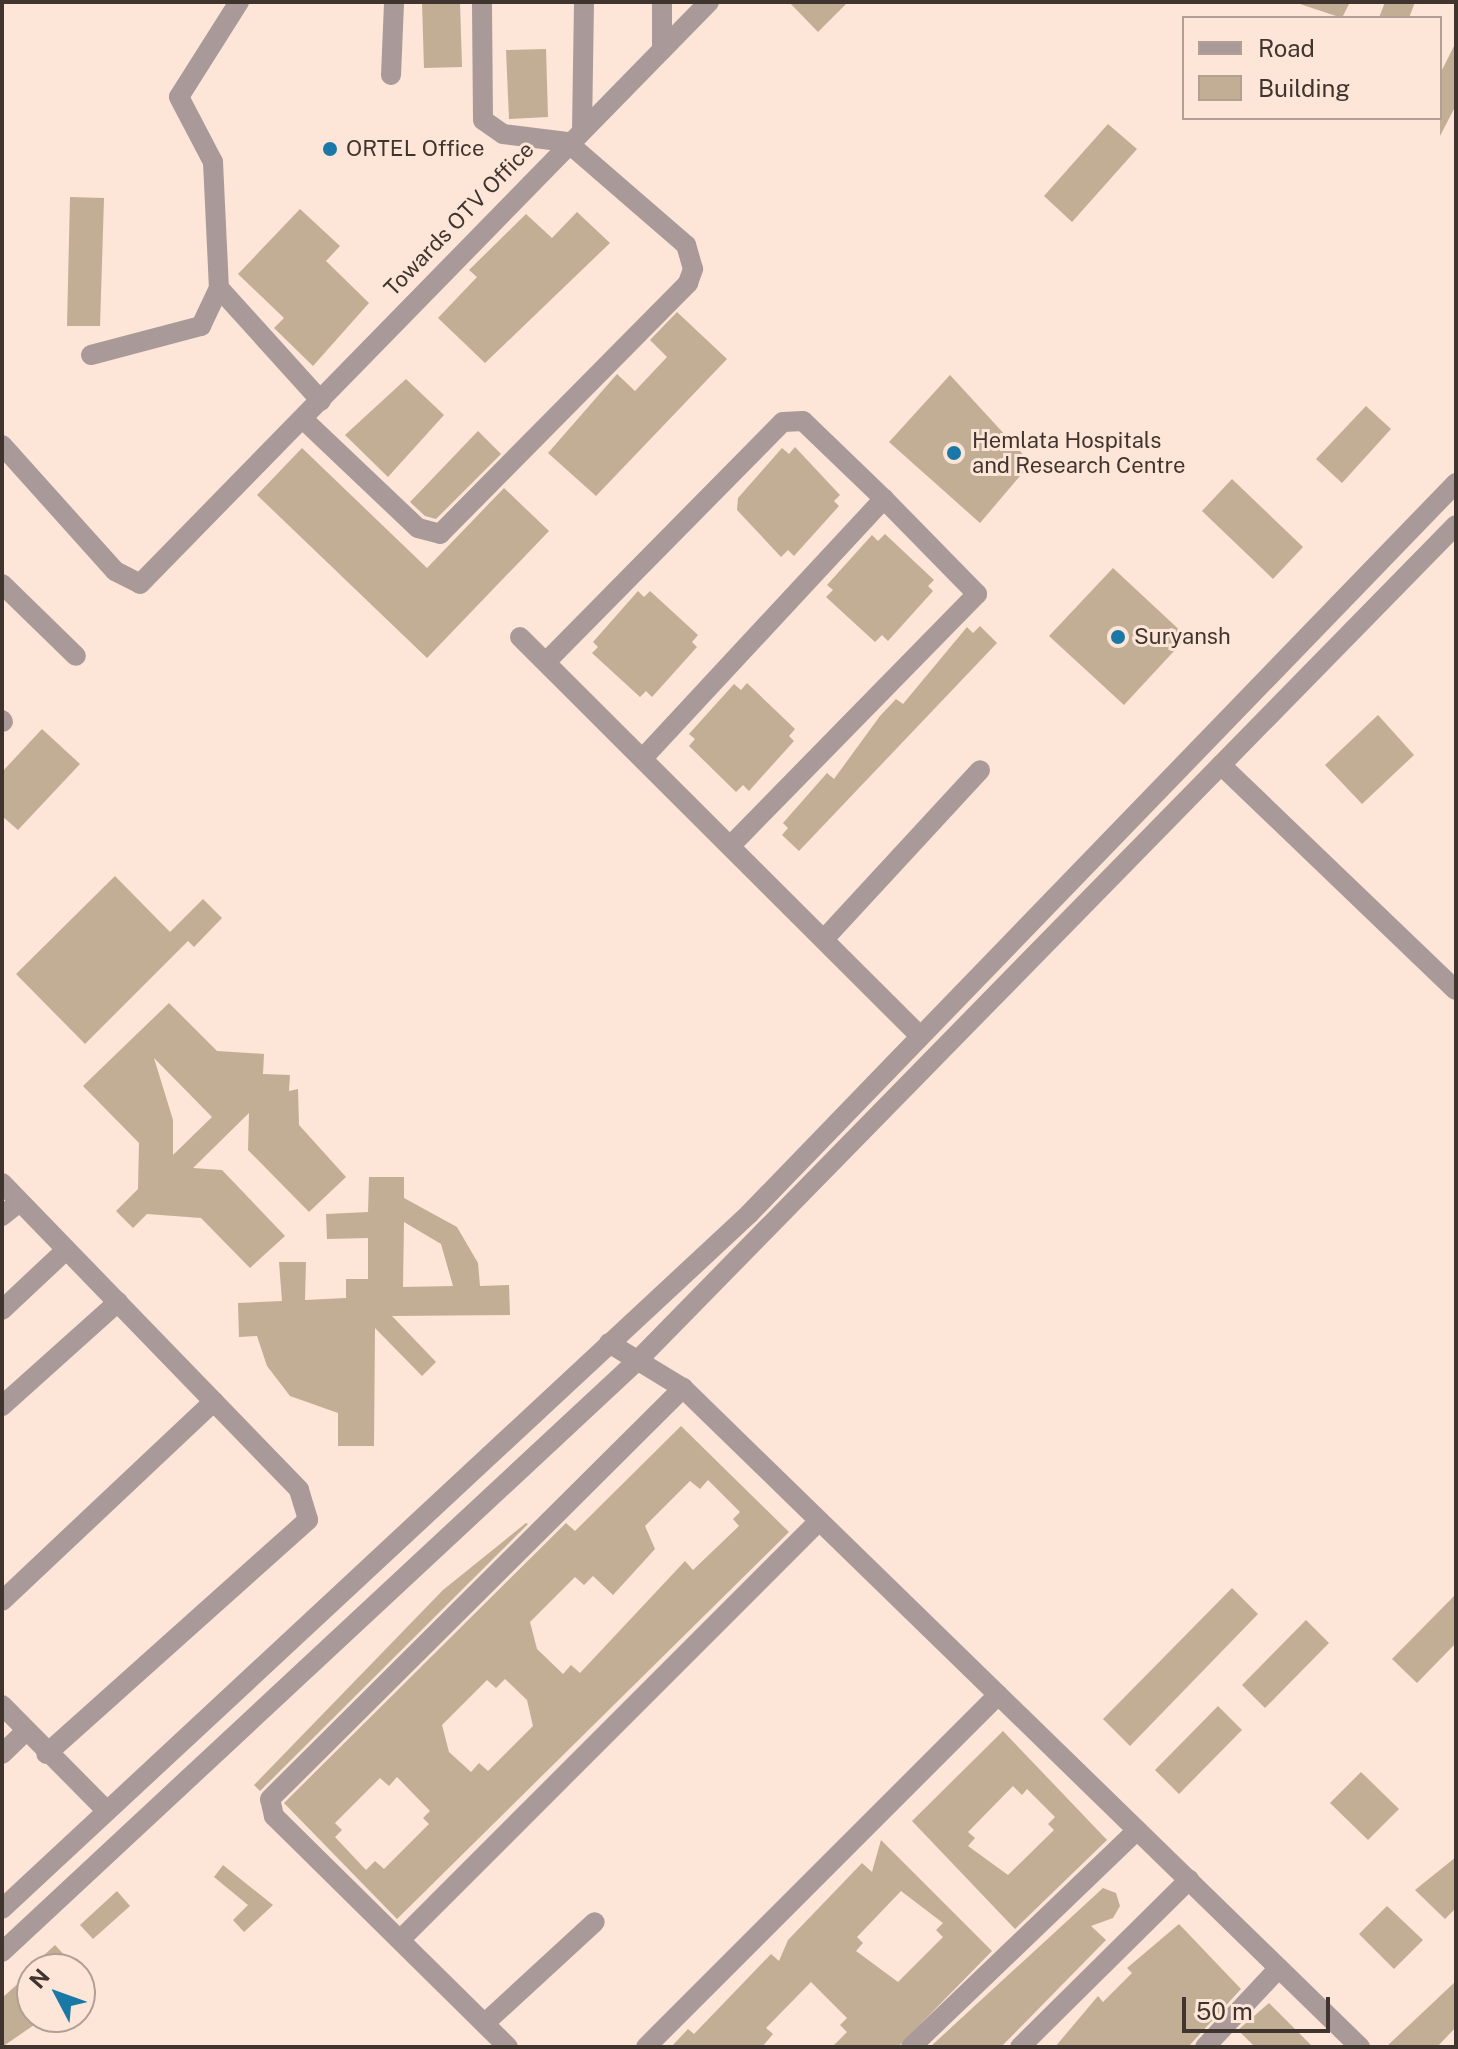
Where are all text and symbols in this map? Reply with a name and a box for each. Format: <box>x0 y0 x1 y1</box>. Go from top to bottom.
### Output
legend <box>1182 16 1442 120</box>
text: Road <box>1258 34 1315 62</box>
text: Building <box>1258 74 1350 102</box>
place label: ORTEL Office <box>346 136 484 162</box>
street label: Towards OTV Office <box>379 136 539 302</box>
marker: ORTEL Office <box>321 140 339 158</box>
place label: Hemlata Hospitals and Research Centre <box>972 427 1185 478</box>
marker: Hemlata Hospitals and Research Centre <box>943 442 965 464</box>
place label: Suryansh <box>1134 624 1231 650</box>
marker: Suryansh <box>1109 628 1127 646</box>
north arrow <box>16 1953 96 2033</box>
text: N <box>24 1964 55 1994</box>
scale bar <box>1186 1981 1334 2031</box>
text: 50 m <box>1196 1997 1253 2025</box>

